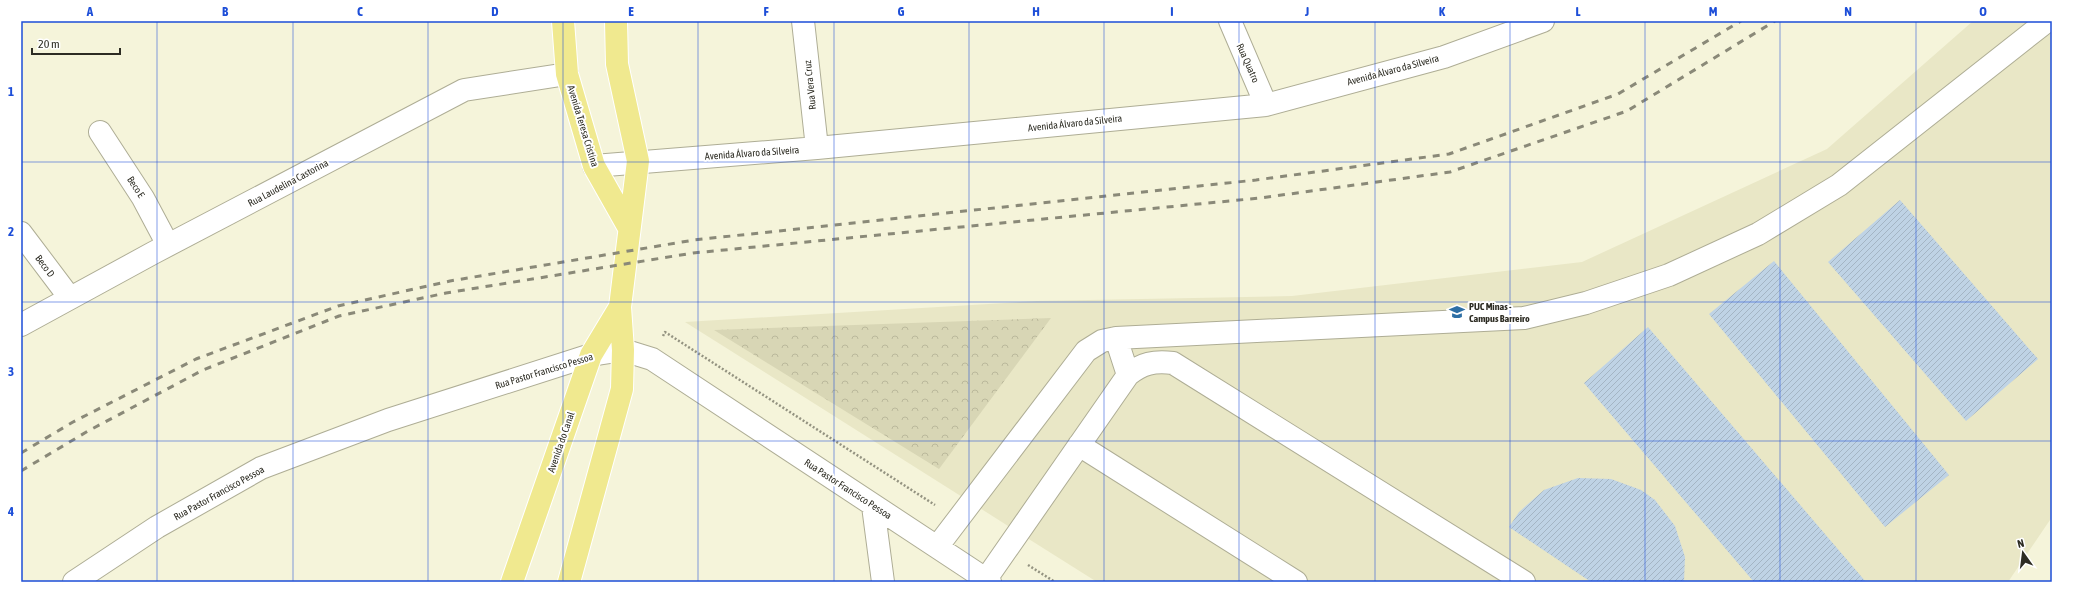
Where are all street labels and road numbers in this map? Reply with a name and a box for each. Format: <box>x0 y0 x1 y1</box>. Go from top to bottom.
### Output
street label: Rua Quatro <box>1234 42 1262 85</box>
street label: Avenida Álvaro da Silveira <box>1346 52 1440 88</box>
street label: Rua Vera Cruz <box>802 59 818 110</box>
street label: Avenida Teresa Cristina <box>565 84 601 168</box>
street label: Avenida Álvaro da Silveira <box>1027 113 1123 133</box>
street label: Avenida Álvaro da Silveira <box>704 144 800 162</box>
street label: Rua Laudelina Castorina <box>246 157 330 209</box>
street label: Beco E <box>125 174 147 200</box>
street label: Beco D <box>33 253 57 279</box>
street label: Rua Pastor Francisco Pessoa <box>494 351 595 391</box>
street label: Avenida do Canal <box>545 410 577 474</box>
street label: Rua Pastor Francisco Pessoa <box>802 457 894 521</box>
street label: Rua Pastor Francisco Pessoa <box>172 463 266 522</box>

